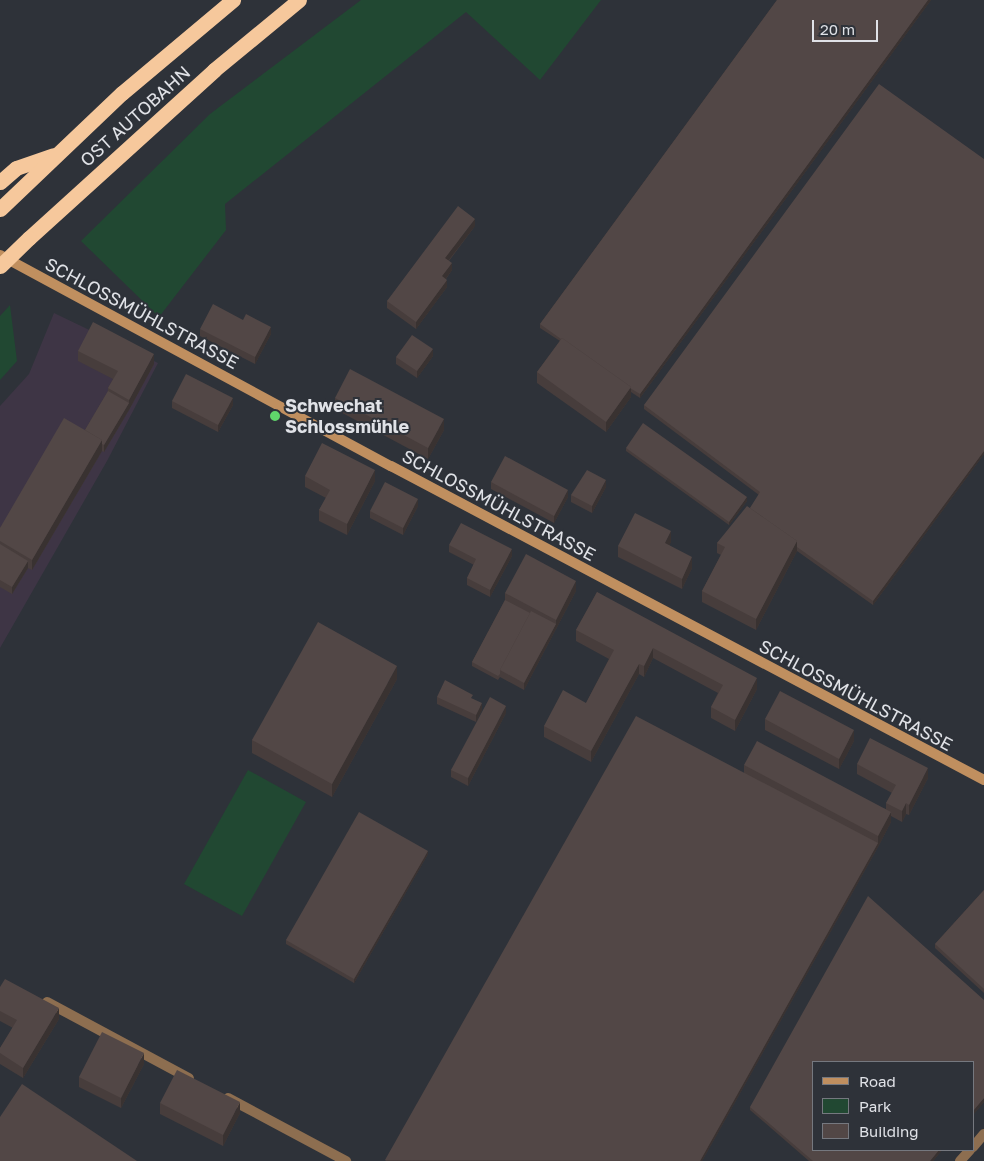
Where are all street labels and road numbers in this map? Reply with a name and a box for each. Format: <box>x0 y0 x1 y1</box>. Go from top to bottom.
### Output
street label: OST AUTOBAHN <box>76 61 194 171</box>
street label: SCHLOSSMÜHLSTRASSE <box>41 253 243 373</box>
street label: SCHLOSSMÜHLSTRASSE <box>398 445 600 565</box>
street label: SCHLOSSMÜHLSTRASSE <box>755 635 957 755</box>

